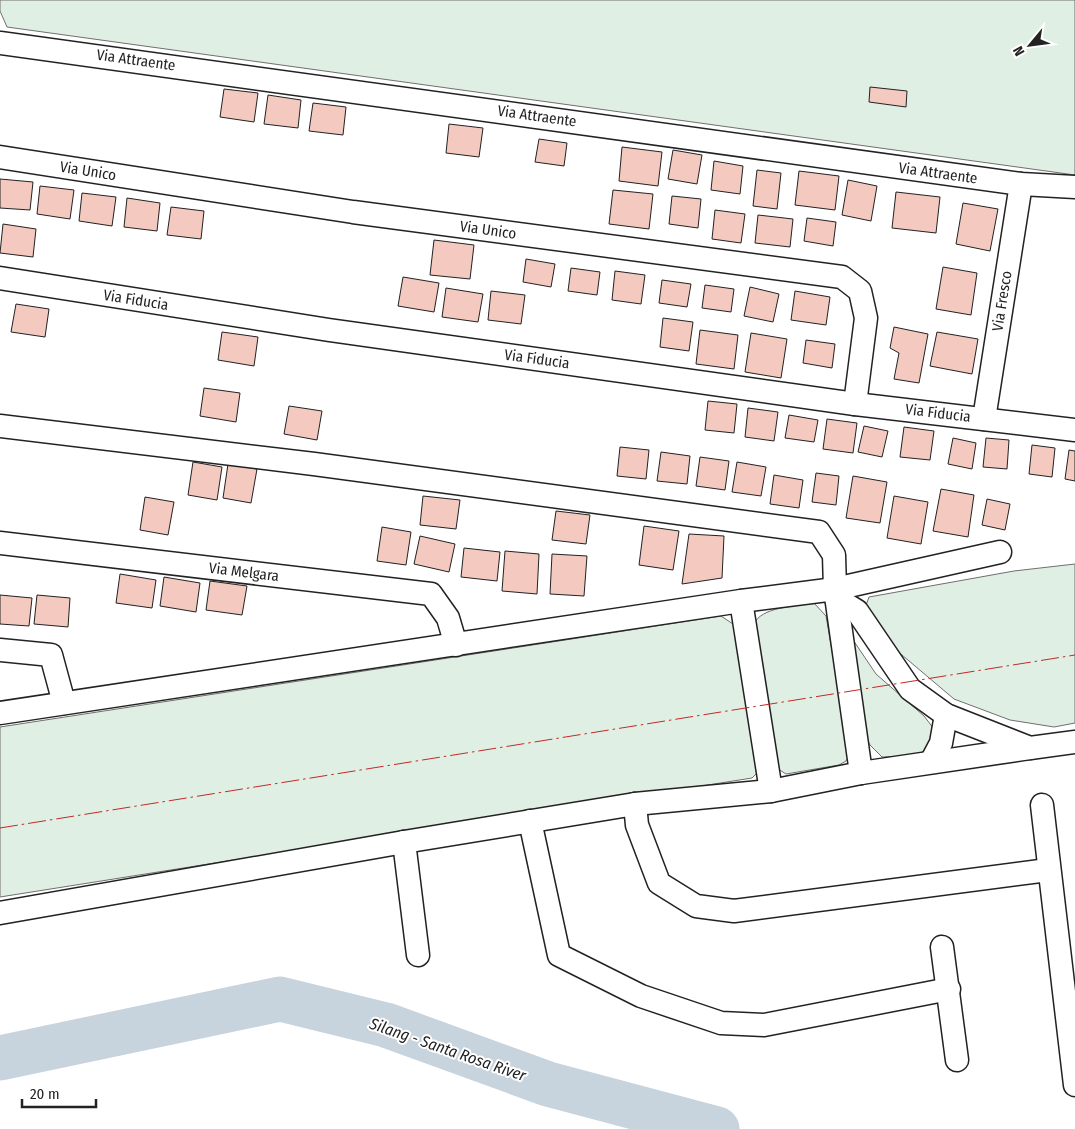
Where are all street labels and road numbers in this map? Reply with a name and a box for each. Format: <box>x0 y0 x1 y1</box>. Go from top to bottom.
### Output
street label: Via Attraente <box>95 46 177 74</box>
street label: Via Attraente <box>496 102 578 130</box>
street label: Via Unico <box>59 158 118 184</box>
street label: Via Attraente <box>897 159 979 187</box>
street label: Via Unico <box>459 217 517 243</box>
street label: Via Fresco <box>988 269 1016 333</box>
street label: Via Fiducia <box>102 286 170 314</box>
street label: Via Fiducia <box>503 346 571 372</box>
street label: Via Fiducia <box>904 400 972 426</box>
street label: Via Melgara <box>208 559 280 585</box>

